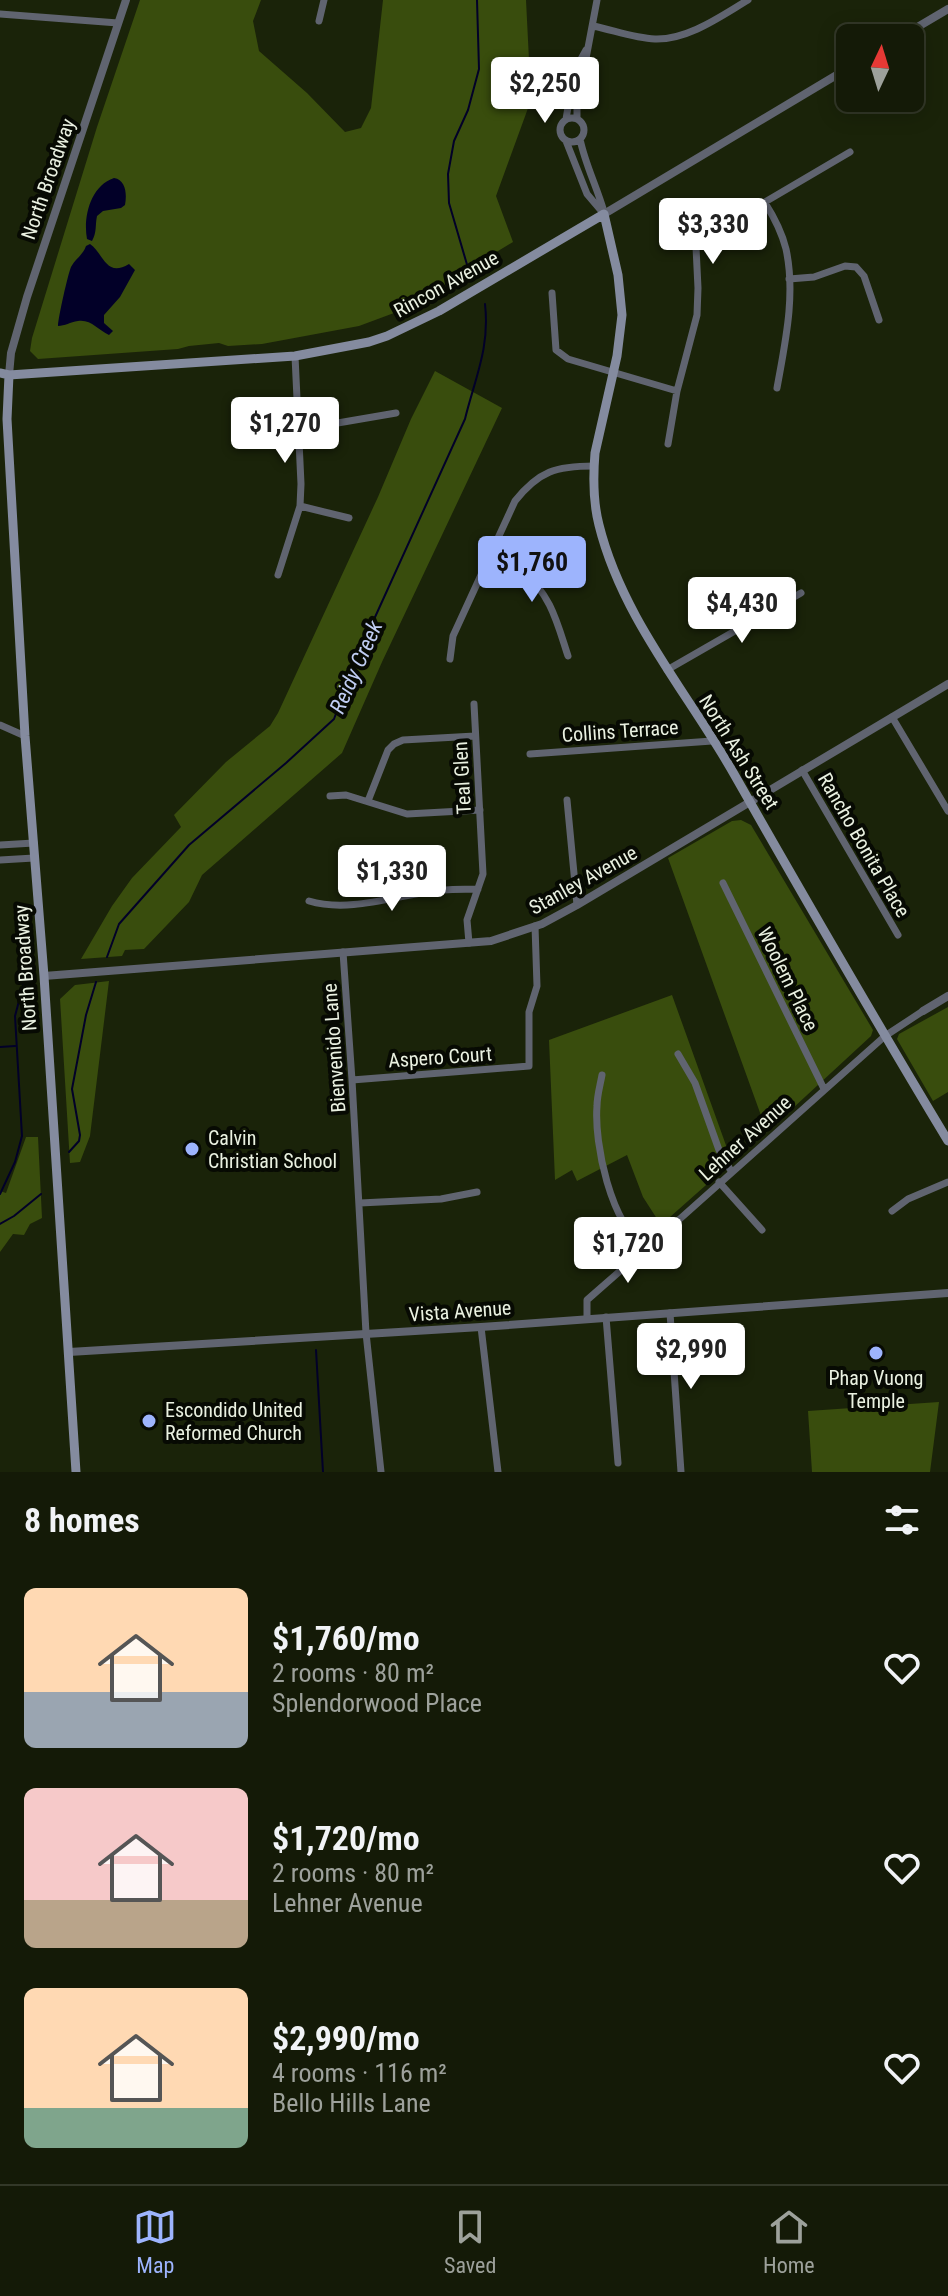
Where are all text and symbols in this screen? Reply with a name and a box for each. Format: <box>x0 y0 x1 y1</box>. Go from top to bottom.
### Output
north arrow <box>836 24 924 112</box>
map controls <box>836 24 924 112</box>
pin: $2,250 <box>480 57 610 125</box>
text: $2,250 <box>509 68 581 98</box>
street label: North Broadway <box>16 115 80 243</box>
pin: $3,330 <box>648 198 778 266</box>
text: $3,330 <box>677 209 749 239</box>
street label: Rincon Avenue <box>389 245 503 323</box>
pin: $1,270 <box>220 397 350 465</box>
text: $1,270 <box>249 408 321 438</box>
pin: $1,760 <box>467 536 597 604</box>
text: $1,760 <box>496 547 568 577</box>
pin: $4,430 <box>677 577 807 645</box>
text: $4,430 <box>706 588 778 618</box>
water label: Reidy Creek <box>325 616 388 717</box>
street label: North Ash Street <box>694 690 784 814</box>
street label: Collins Terrace <box>561 715 679 747</box>
street label: Teal Glen <box>448 741 476 815</box>
street label: Rancho Bonita Place <box>813 769 915 921</box>
street label: Stanley Avenue <box>525 840 641 920</box>
pin: $1,330 <box>327 845 457 913</box>
text: $1,330 <box>356 856 428 886</box>
street label: North Broadway <box>9 904 41 1032</box>
street label: Woolem Place <box>753 923 823 1035</box>
street label: Bienvenido Lane <box>318 983 350 1113</box>
street label: Aspero Court <box>387 1041 493 1073</box>
street label: Lehner Avenue <box>694 1090 796 1186</box>
place label: Calvin Christian School <box>208 1126 337 1173</box>
marker: Calvin Christian School <box>183 1140 201 1158</box>
pin: $1,720 <box>563 1217 693 1285</box>
text: $1,720 <box>592 1228 664 1258</box>
street label: Vista Avenue <box>408 1295 512 1327</box>
pin: $2,990 <box>626 1323 756 1391</box>
text: $2,990 <box>655 1334 727 1364</box>
marker: Phap Vuong Temple <box>867 1344 885 1362</box>
place label: Phap Vuong Temple <box>829 1366 923 1413</box>
place label: Escondido United Reformed Church <box>165 1398 303 1445</box>
marker: Escondido United Reformed Church <box>140 1412 158 1430</box>
icon: filters <box>880 1498 924 1542</box>
text: 8 homes <box>24 1500 140 1540</box>
text: $1,760/mo <box>272 1618 420 1658</box>
icon: home <box>88 1620 184 1716</box>
icon: heart <box>880 1646 924 1690</box>
text: 2 rooms · 80 m² <box>272 1658 434 1688</box>
text: Splendorwood Place <box>272 1688 482 1718</box>
text: $1,720/mo <box>272 1818 420 1858</box>
icon: home <box>88 1820 184 1916</box>
icon: heart <box>880 1846 924 1890</box>
text: 2 rooms · 80 m² <box>272 1858 434 1888</box>
text: Lehner Avenue <box>272 1888 423 1918</box>
text: $2,990/mo <box>272 2018 420 2058</box>
icon: home <box>88 2020 184 2116</box>
icon: heart <box>880 2046 924 2090</box>
text: 4 rooms · 116 m² <box>272 2058 447 2088</box>
text: Bello Hills Lane <box>272 2088 431 2118</box>
tab: Map <box>133 2205 177 2278</box>
tab: Saved <box>444 2205 496 2278</box>
tab: Home <box>763 2205 815 2278</box>

